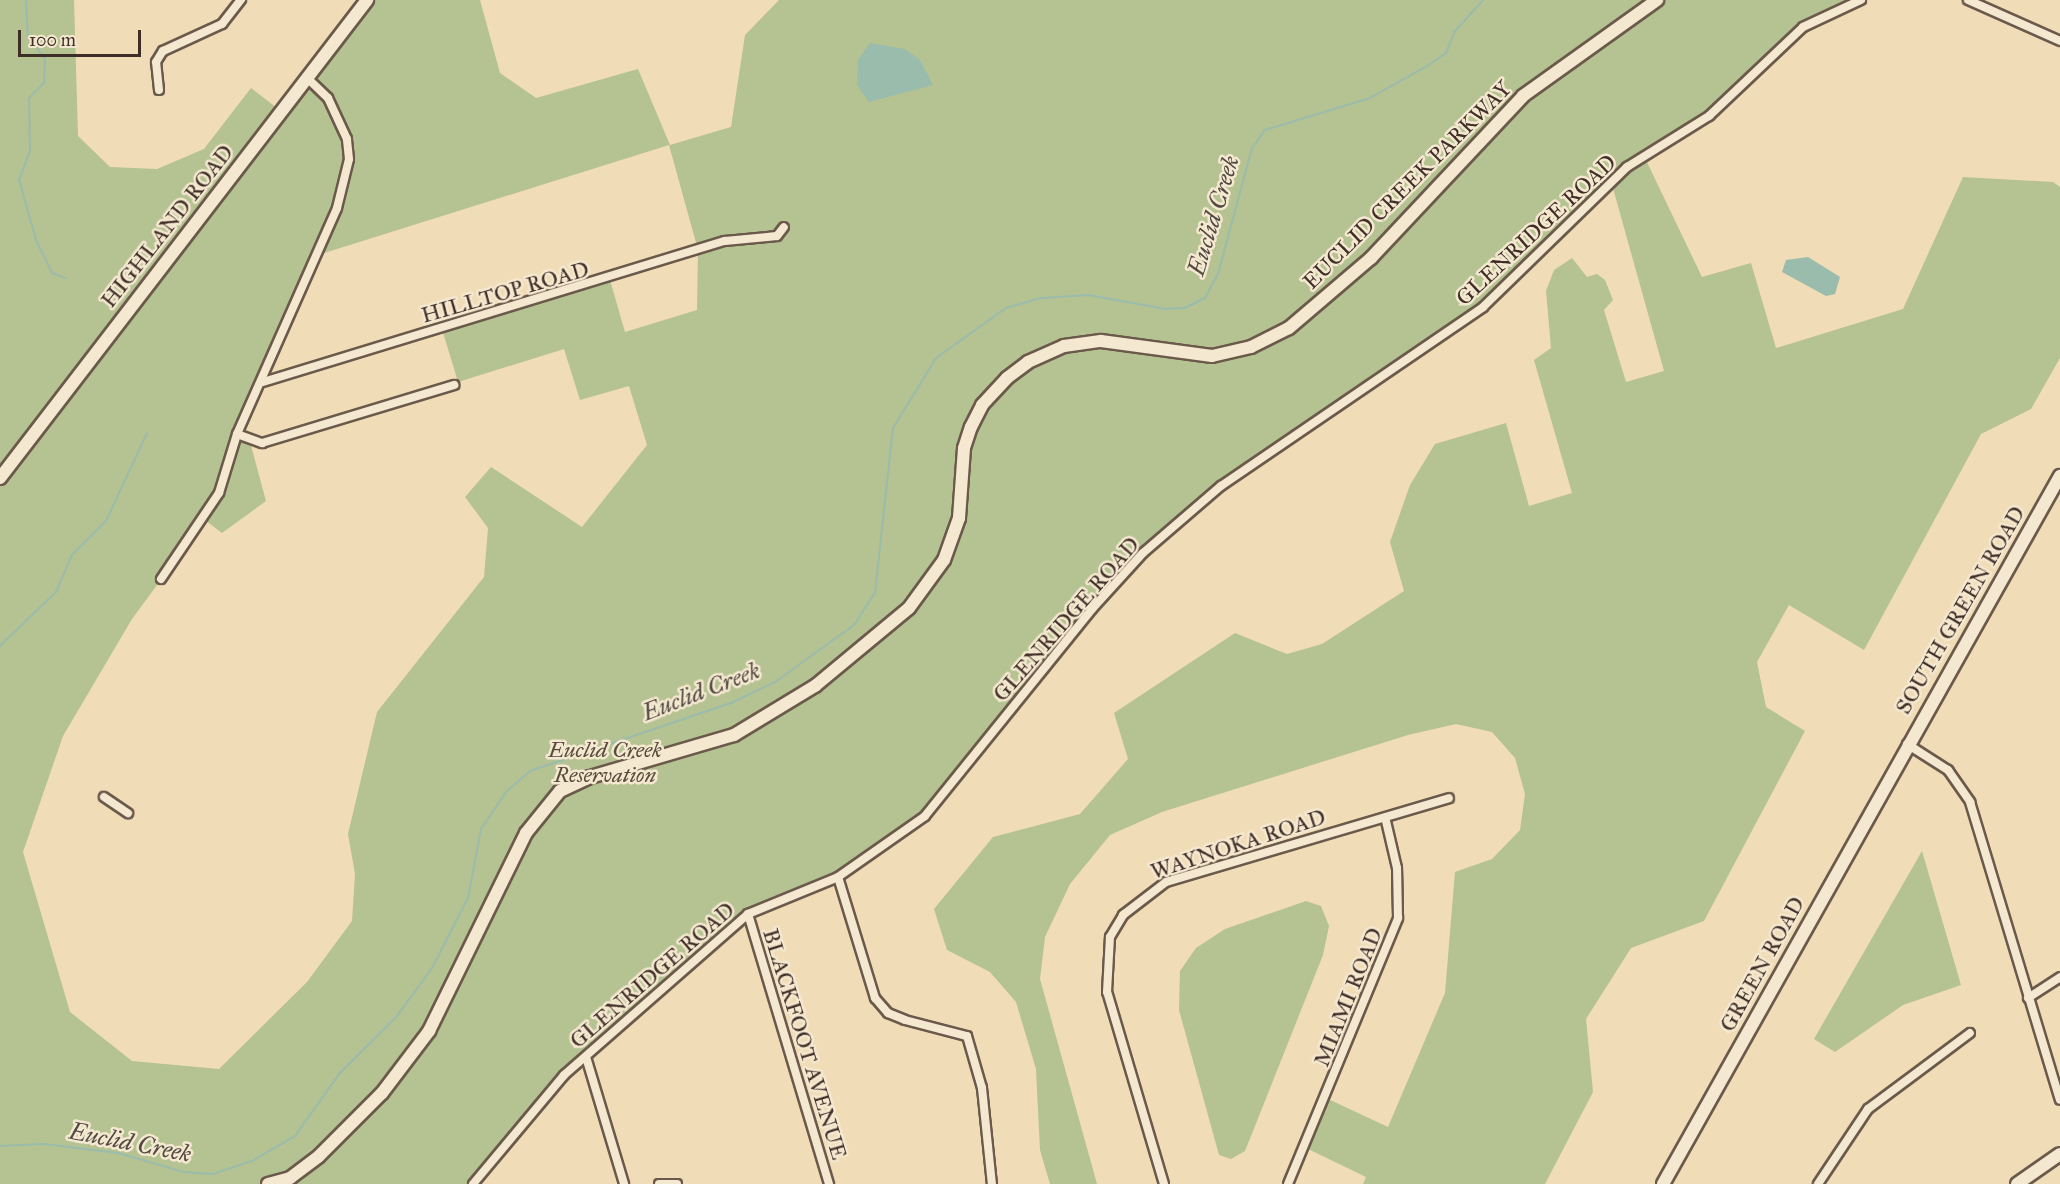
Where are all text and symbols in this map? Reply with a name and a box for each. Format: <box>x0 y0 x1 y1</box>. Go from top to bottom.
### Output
scale bar <box>21 18 144 56</box>
text: 100 m <box>29 29 76 51</box>
street label: EUCLID CREEK PARKWAY <box>1297 75 1517 295</box>
street label: HIGHLAND ROAD <box>95 139 239 313</box>
street label: GLENRIDGE ROAD <box>1450 149 1622 311</box>
water label: Euclid Creek <box>1182 152 1246 280</box>
street label: HILLTOP ROAD <box>418 255 592 329</box>
street label: SOUTH GREEN ROAD <box>1890 501 2030 719</box>
street label: GLENRIDGE ROAD <box>987 531 1145 707</box>
water label: Euclid Creek <box>638 656 764 728</box>
park label: Euclid Creek Reservation <box>548 736 662 788</box>
street label: WAYNOKA ROAD <box>1147 803 1329 885</box>
street label: GREEN ROAD <box>1714 892 1810 1036</box>
street label: GLENRIDGE ROAD <box>564 896 740 1054</box>
street label: MIAMI ROAD <box>1308 924 1388 1070</box>
street label: BLACKFOOT AVENUE <box>757 925 853 1163</box>
water label: Euclid Creek <box>66 1117 194 1169</box>

